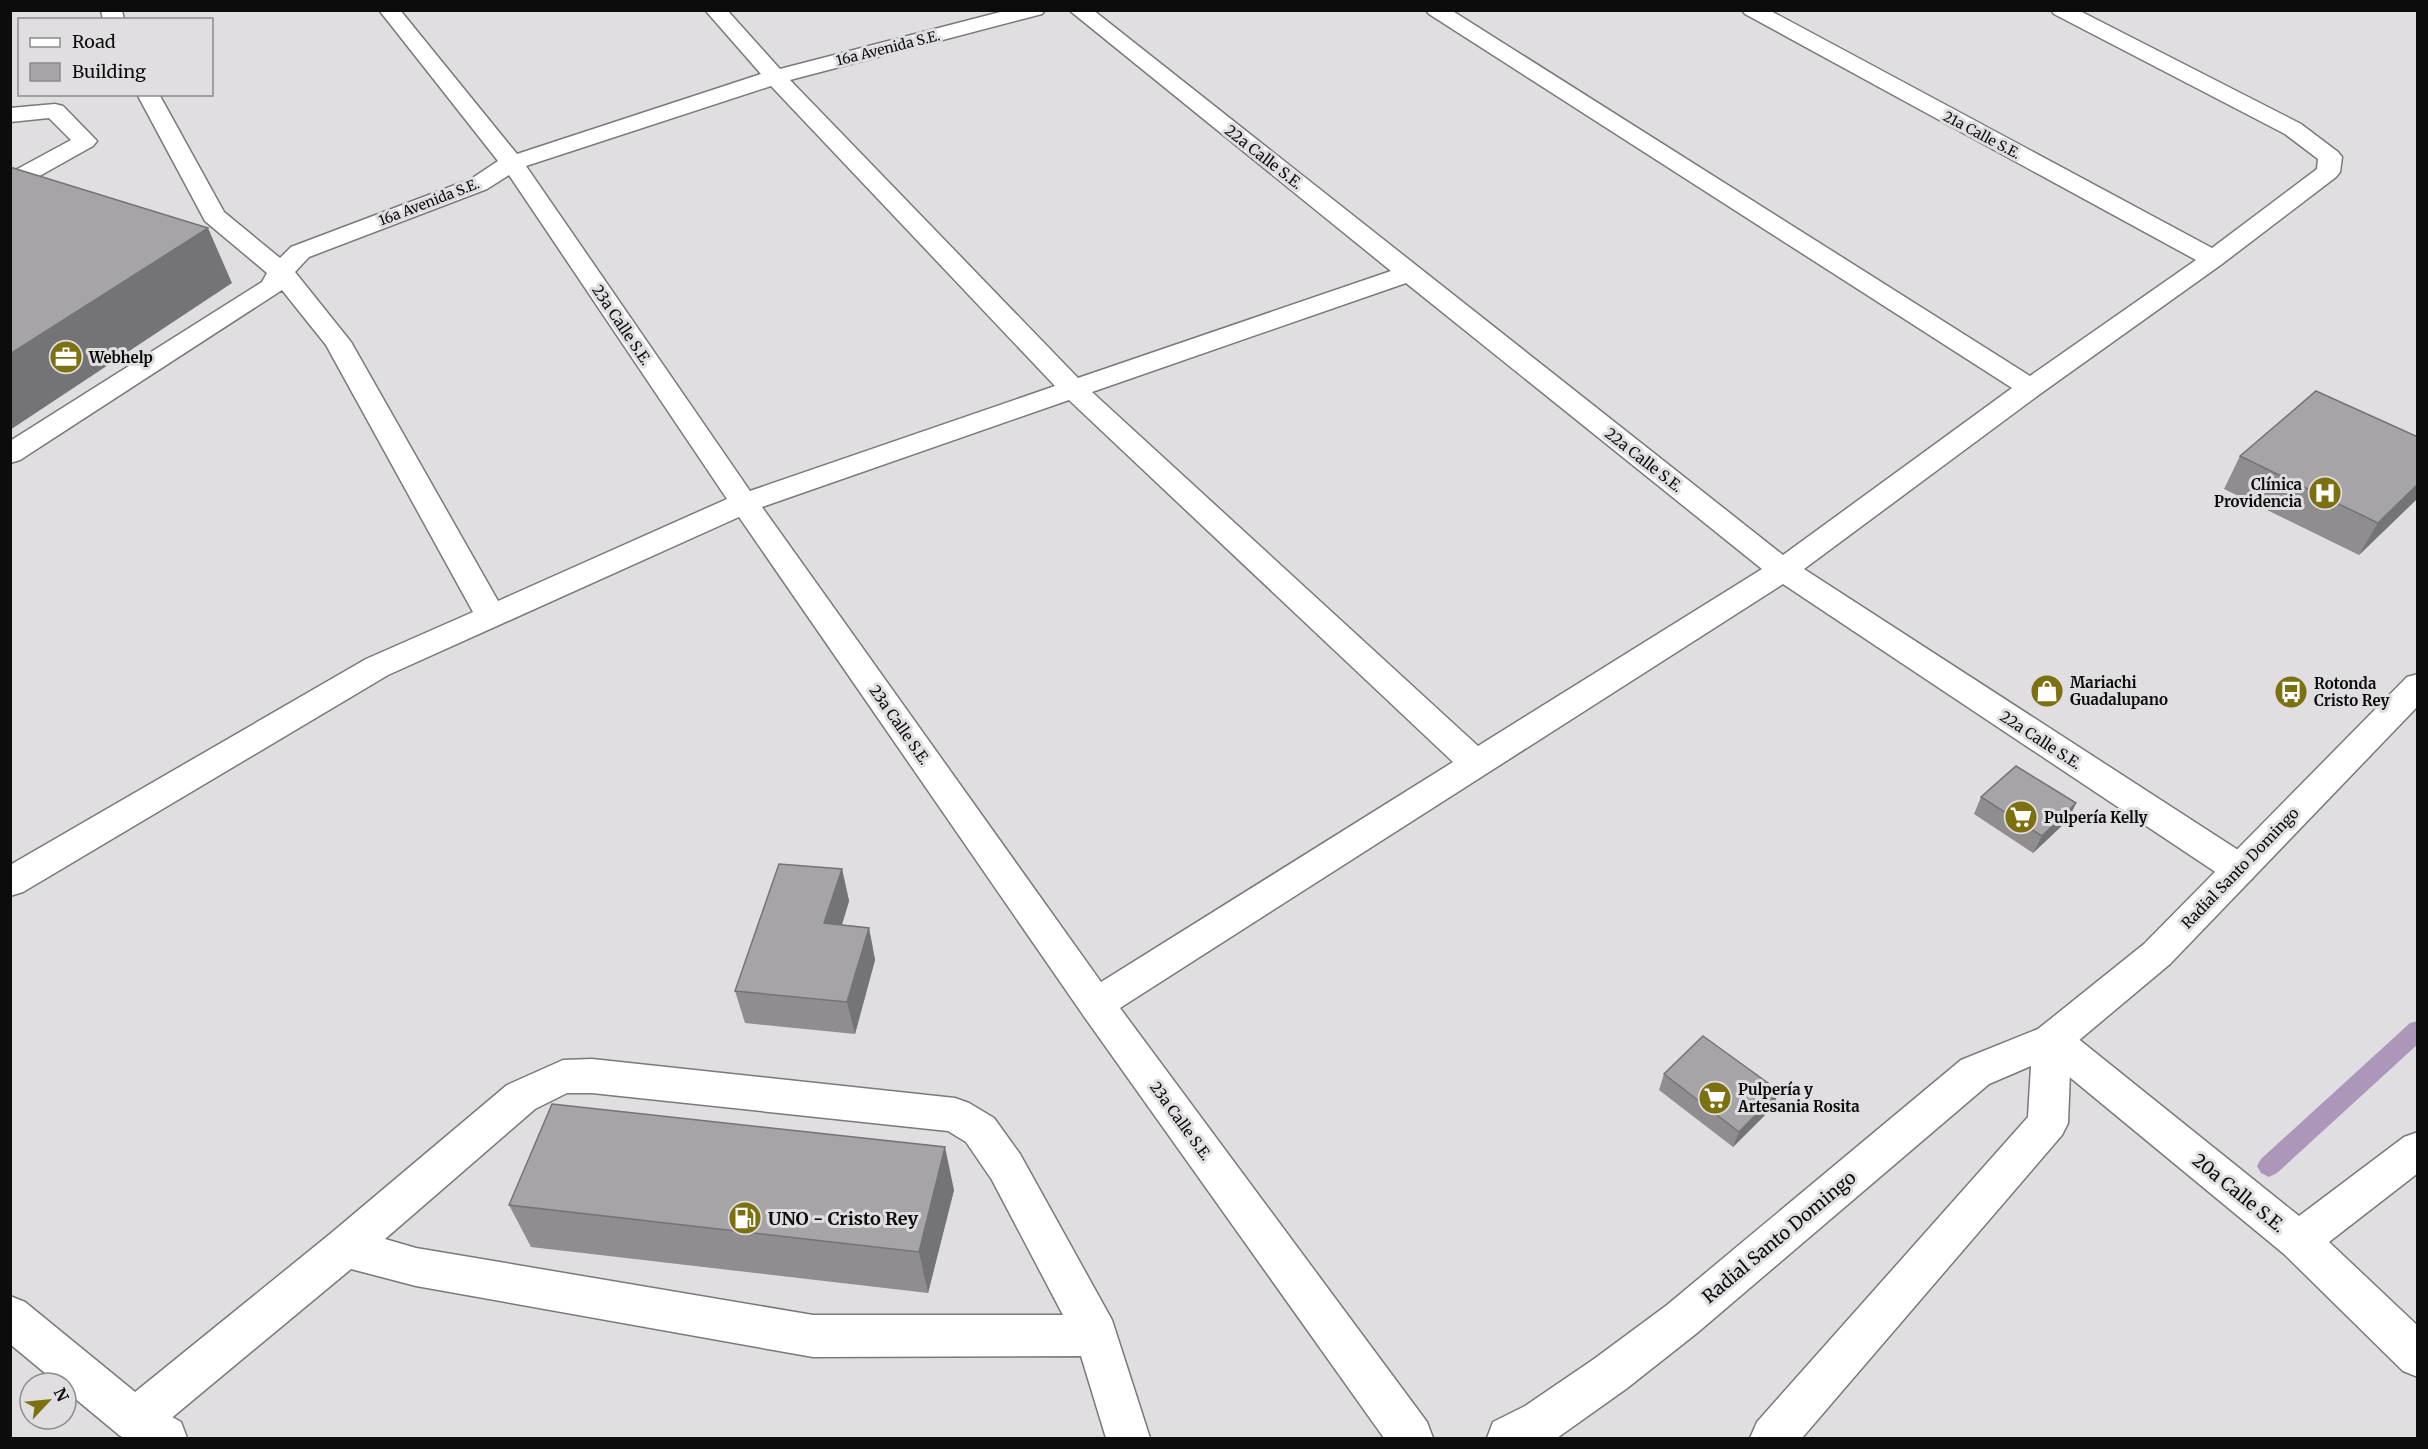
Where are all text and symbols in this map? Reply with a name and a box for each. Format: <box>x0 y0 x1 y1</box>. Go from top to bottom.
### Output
legend <box>18 18 213 96</box>
street label: 16a Avenida S.E. <box>834 26 942 70</box>
text: Road <box>72 30 116 53</box>
text: Building <box>72 60 146 83</box>
street label: 21a Calle S.E. <box>1940 107 2024 163</box>
street label: 22a Calle S.E. <box>1221 121 1307 193</box>
street label: 16a Avenida S.E. <box>376 175 482 229</box>
street label: 23a Calle S.E. <box>588 281 656 369</box>
office icon: Webhelp <box>48 339 84 375</box>
place label: Webhelp <box>88 348 153 367</box>
street label: 22a Calle S.E. <box>1601 424 1687 496</box>
place label: Clínica Providencia <box>2214 475 2303 511</box>
hospital icon: Clínica Providencia <box>2307 475 2343 511</box>
shop icon: Mariachi Guadalupano <box>2029 673 2065 709</box>
place label: Mariachi Guadalupano <box>2070 673 2168 709</box>
bus stop icon: Rotonda Cristo Rey <box>2273 674 2309 710</box>
place label: Rotonda Cristo Rey <box>2314 674 2390 710</box>
street label: 23a Calle S.E. <box>866 681 934 769</box>
street label: 22a Calle S.E. <box>1997 707 2085 773</box>
supermarket icon: Pulpería Kelly <box>2003 799 2039 835</box>
street label: Radial Santo Domingo <box>2177 803 2303 933</box>
place label: Pulpería Kelly <box>2044 808 2148 827</box>
street label: 23a Calle S.E. <box>1146 1078 1216 1164</box>
supermarket icon: Pulpería y Artesania Rosita <box>1697 1080 1733 1116</box>
place label: Pulpería y Artesania Rosita <box>1737 1080 1860 1116</box>
street label: 20a Calle S.E. <box>2188 1148 2290 1238</box>
street label: Radial Santo Domingo <box>1698 1166 1860 1308</box>
fuel station icon: UNO - Cristo Rey <box>727 1200 763 1236</box>
place label: UNO - Cristo Rey <box>768 1207 919 1230</box>
north arrow <box>18 1371 78 1431</box>
text: N <box>50 1384 73 1405</box>

